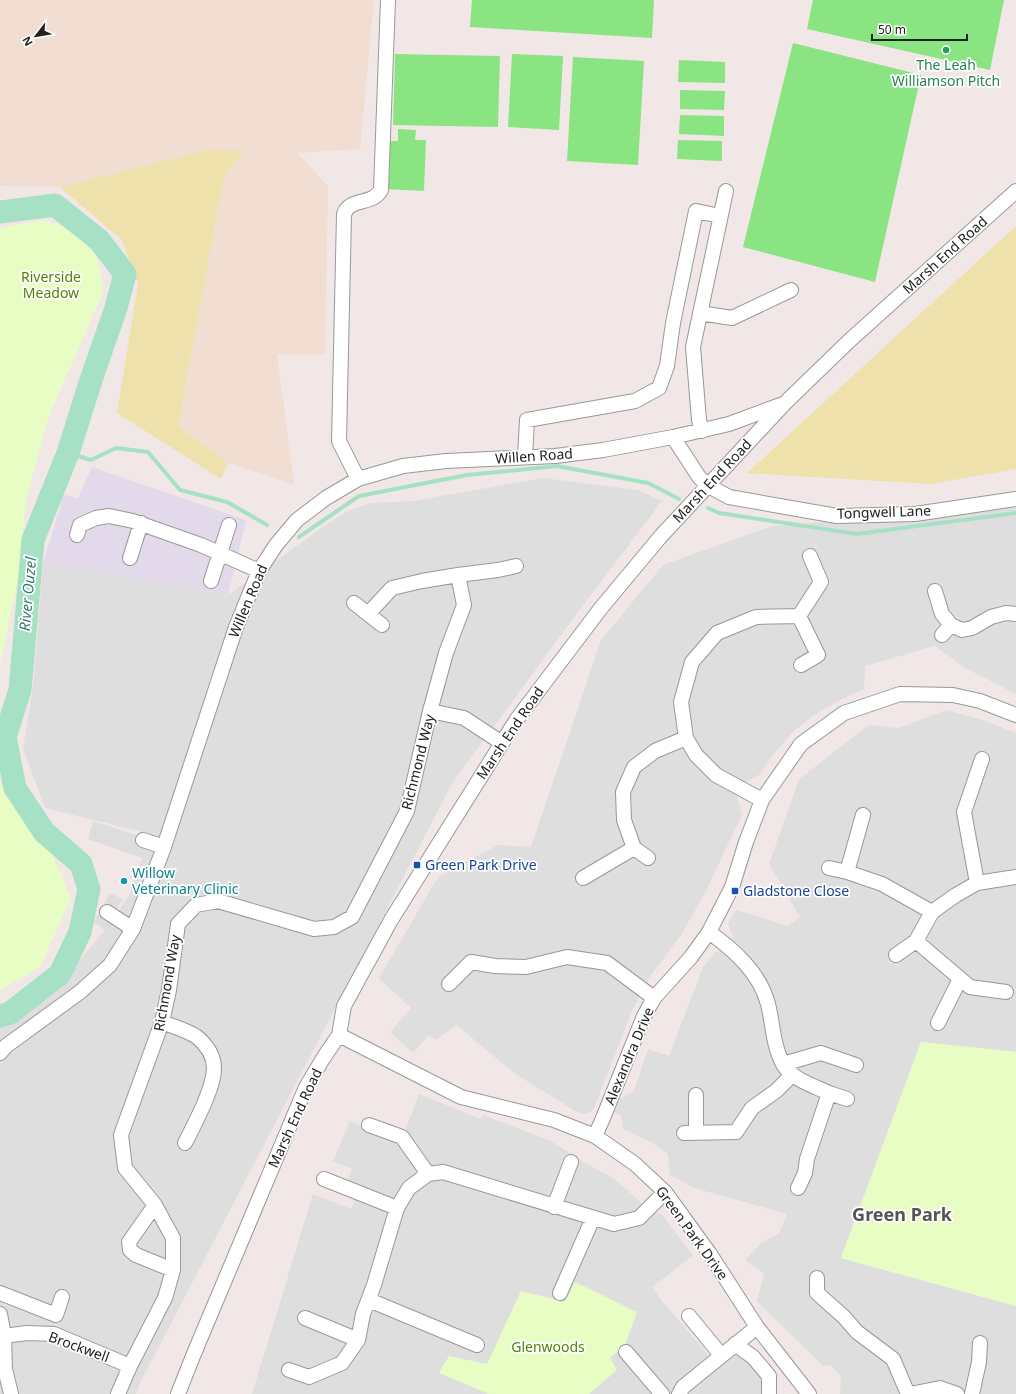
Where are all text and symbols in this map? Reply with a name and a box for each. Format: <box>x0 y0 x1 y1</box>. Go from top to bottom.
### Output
north arrow <box>16 16 56 56</box>
scale bar <box>872 16 967 42</box>
text: 50 m <box>878 21 906 38</box>
text: N <box>18 34 36 49</box>
marker: The Leah Williamson Pitch <box>941 45 951 55</box>
place label: The Leah Williamson Pitch <box>892 55 1000 90</box>
street label: Marsh End Road <box>898 212 991 298</box>
park label: Riverside Meadow <box>21 267 81 302</box>
street label: Marsh End Road <box>668 435 755 527</box>
street label: Willen Road <box>495 443 573 468</box>
street label: Tongwell Lane <box>837 500 931 523</box>
water label: River Ouzel <box>14 555 40 632</box>
street label: Willen Road <box>224 561 271 640</box>
street label: Marsh End Road <box>472 683 548 783</box>
street label: Richmond Way <box>396 711 439 812</box>
place label: Green Park Drive <box>425 855 537 874</box>
marker: Green Park Drive <box>412 860 422 870</box>
place label: Willow Veterinary Clinic <box>132 863 239 898</box>
marker: Willow Veterinary Clinic <box>119 876 129 886</box>
place label: Gladstone Close <box>743 881 849 900</box>
marker: Gladstone Close <box>730 886 740 896</box>
street label: Richmond Way <box>149 932 185 1033</box>
street label: Alexandra Drive <box>599 1004 658 1108</box>
street label: Marsh End Road <box>263 1065 326 1171</box>
street label: Green Park Drive <box>652 1182 733 1284</box>
district label: Green Park <box>852 1202 953 1226</box>
street label: Brockwell <box>46 1327 112 1366</box>
park label: Glenwoods <box>511 1337 585 1356</box>

